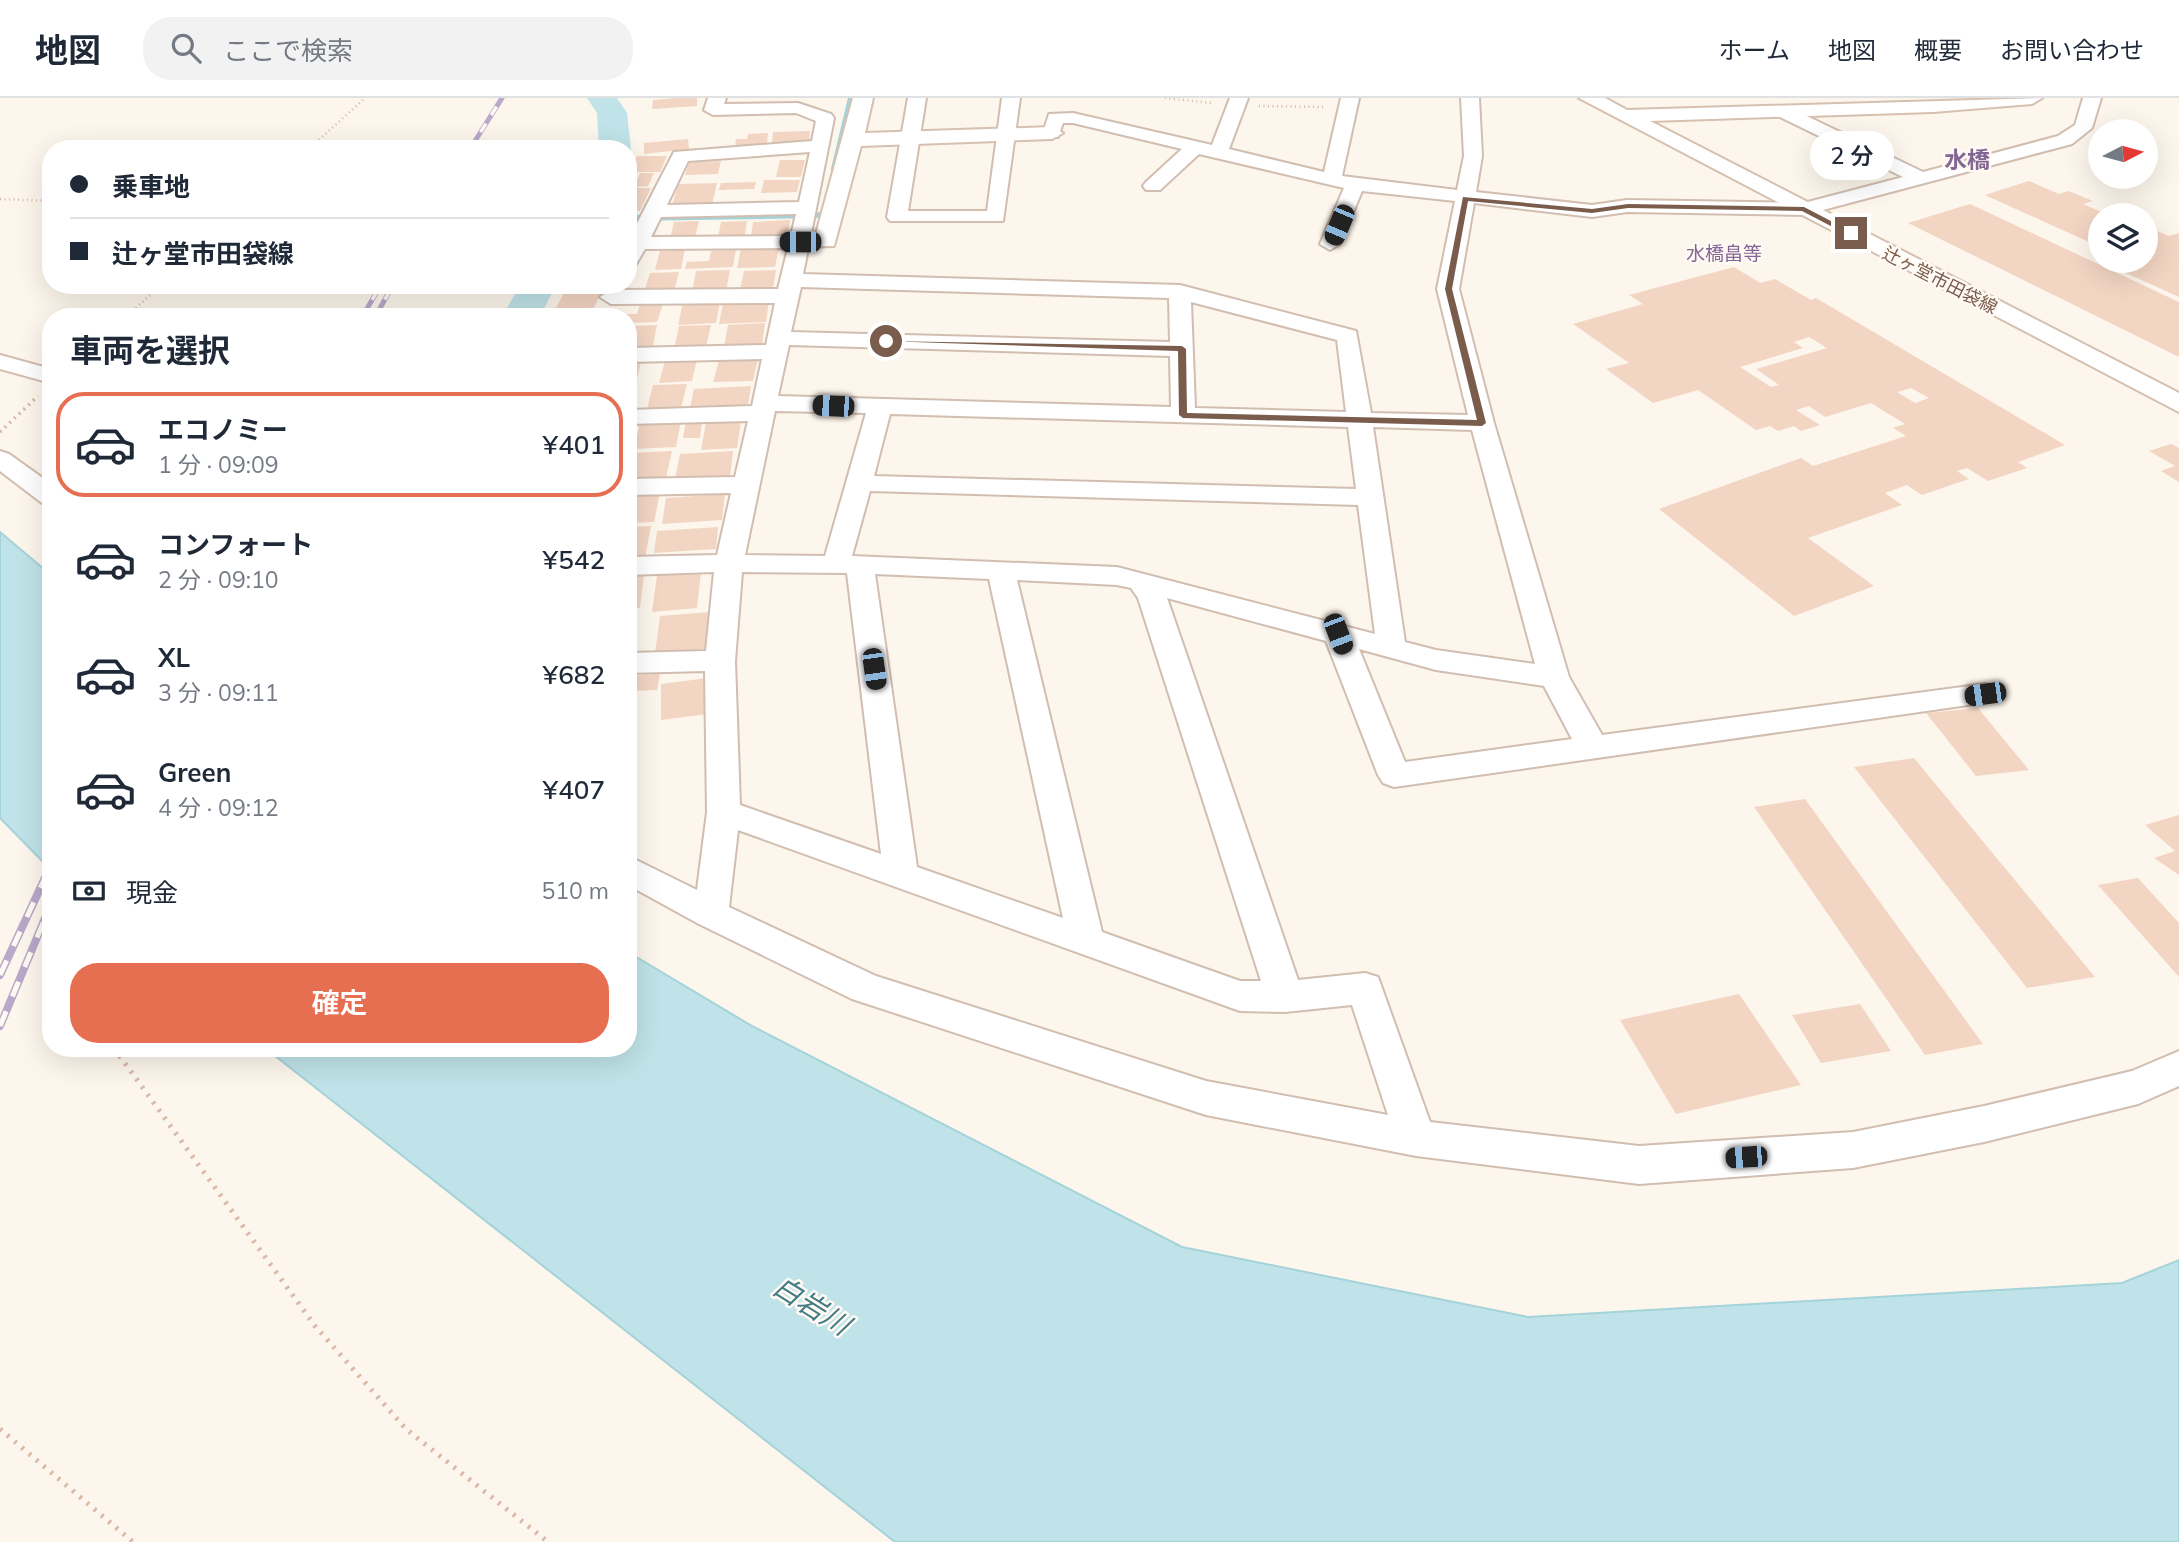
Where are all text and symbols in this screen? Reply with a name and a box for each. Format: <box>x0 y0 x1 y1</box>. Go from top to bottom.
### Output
search box <box>143 17 633 80</box>
text: 地図 <box>35 29 101 70</box>
icon: search <box>167 29 205 67</box>
text: ここで検索 <box>223 34 353 67</box>
text: ホーム <box>1719 35 1790 65</box>
text: 地図 <box>1828 35 1876 65</box>
text: 概要 <box>1914 35 1962 65</box>
text: お問い合わせ <box>2000 35 2144 65</box>
north arrow <box>2088 119 2158 189</box>
map controls <box>2088 119 2158 273</box>
callout: 2 分 <box>1809 131 1893 180</box>
text: 2 分 <box>1831 141 1873 170</box>
district label: 水橋 <box>1944 145 1990 174</box>
text: 乗車地 <box>112 170 190 203</box>
car <box>1322 202 1357 248</box>
button: layers <box>2088 203 2158 273</box>
route end <box>1835 217 1867 249</box>
car <box>780 232 822 253</box>
text: 辻ヶ堂市田袋線 <box>112 237 294 270</box>
district label: 水橋畠等 <box>1686 241 1762 265</box>
street label: 辻ヶ堂市田袋線 <box>1879 241 2001 319</box>
route start <box>870 325 902 357</box>
text: 車両を選択 <box>70 330 230 370</box>
car <box>812 395 855 417</box>
icon: car <box>74 413 137 476</box>
text: エコノミー <box>158 413 288 446</box>
text: ¥401 <box>543 428 605 461</box>
text: 1 分 · 09:09 <box>158 450 279 479</box>
icon: car <box>74 528 137 591</box>
text: コンフォート <box>158 528 313 561</box>
text: ¥542 <box>543 543 605 576</box>
text: 2 分 · 09:10 <box>158 565 279 594</box>
car <box>1321 611 1356 657</box>
text: XL <box>158 641 190 674</box>
icon: car <box>74 643 137 706</box>
car <box>861 647 888 691</box>
text: ¥682 <box>543 658 605 691</box>
text: 3 分 · 09:11 <box>158 678 279 707</box>
car <box>1963 681 2008 707</box>
text: Green <box>158 756 231 789</box>
icon: car <box>74 758 137 821</box>
text: ¥407 <box>543 773 605 806</box>
text: 4 分 · 09:12 <box>158 793 279 822</box>
icon: cash <box>70 872 108 910</box>
text: 現金 <box>126 876 178 909</box>
text: 510 m <box>541 876 609 905</box>
button: 確定 <box>70 963 609 1043</box>
car <box>1725 1145 1768 1169</box>
water label: 白岩川 <box>767 1268 859 1344</box>

